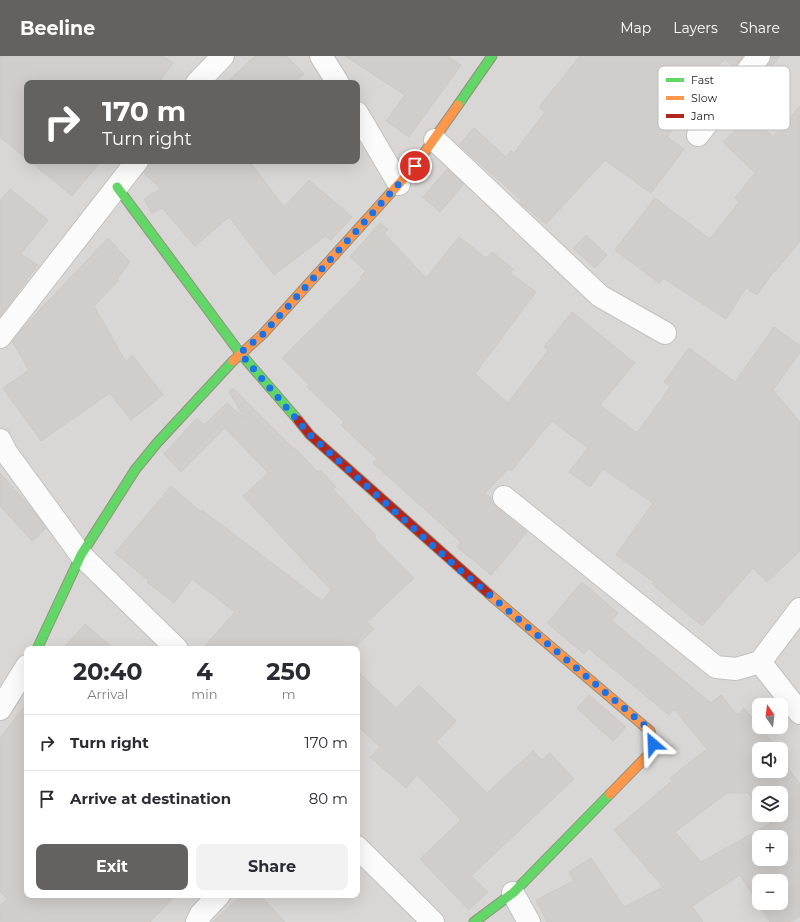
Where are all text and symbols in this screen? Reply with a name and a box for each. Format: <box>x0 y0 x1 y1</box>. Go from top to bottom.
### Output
text: Beeline <box>20 17 95 40</box>
text: Map <box>620 19 651 37</box>
text: Layers <box>673 19 718 37</box>
text: Share <box>740 19 780 37</box>
legend <box>658 66 790 130</box>
text: Fast <box>691 73 715 87</box>
text: Slow <box>691 91 717 105</box>
text: 170 m <box>102 94 186 128</box>
icon: right <box>36 96 88 148</box>
text: Jam <box>690 109 715 123</box>
text: Turn right <box>102 128 192 150</box>
pin <box>398 149 432 183</box>
icon: arrive <box>404 155 426 177</box>
text: 20:40 <box>73 657 142 686</box>
text: 4 <box>196 657 213 686</box>
text: 250 <box>266 657 311 686</box>
text: Arrival <box>87 686 128 702</box>
text: min <box>191 686 217 702</box>
text: m <box>282 686 296 702</box>
north arrow <box>752 698 788 734</box>
map controls <box>752 698 788 910</box>
position arrow <box>632 723 674 765</box>
icon: right <box>36 732 58 754</box>
text: Turn right <box>70 733 149 752</box>
text: 170 m <box>304 733 348 752</box>
button: sound <box>752 742 788 778</box>
button: layers <box>752 786 788 822</box>
icon: arrive <box>36 788 58 810</box>
text: Arrive at destination <box>70 789 231 808</box>
text: 80 m <box>309 789 348 808</box>
button: + <box>752 830 788 866</box>
button: Exit <box>36 844 188 890</box>
button: Share <box>196 844 348 890</box>
button: − <box>752 874 788 910</box>

